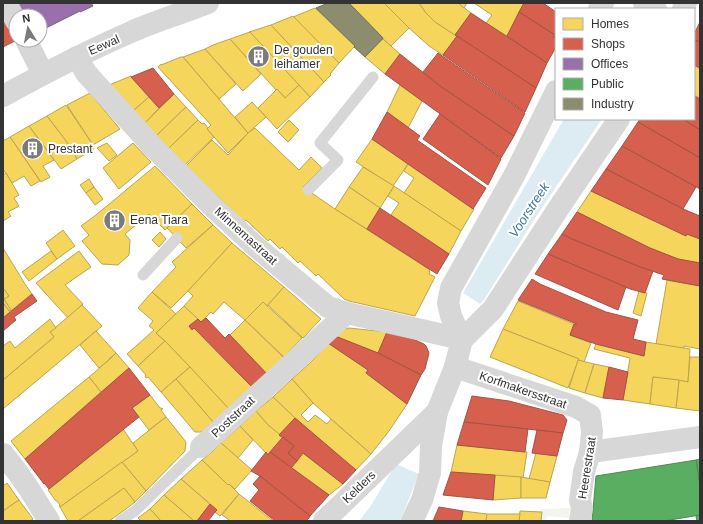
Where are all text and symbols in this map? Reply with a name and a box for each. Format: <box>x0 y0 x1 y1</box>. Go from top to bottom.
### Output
north arrow <box>8 8 48 48</box>
legend <box>555 8 695 120</box>
text: N <box>21 12 31 25</box>
text: Homes <box>591 17 629 31</box>
street label: Eewal <box>86 32 122 58</box>
text: Shops <box>591 37 625 51</box>
place label: De gouden leihamer <box>274 43 333 71</box>
building icon: De gouden leihamer <box>246 44 272 70</box>
text: Offices <box>591 57 628 71</box>
text: Public <box>591 77 624 91</box>
text: Industry <box>591 97 634 111</box>
building icon: Prestant <box>19 136 45 162</box>
place label: Prestant <box>48 142 93 156</box>
water label: Voorstreek <box>506 179 553 240</box>
street label: Minnemastraat <box>212 204 281 268</box>
building icon: Eena Tiara <box>102 207 128 233</box>
place label: Eena Tiara <box>130 213 188 227</box>
street label: Korfmakersstraat <box>478 369 569 412</box>
street label: Poststraat <box>208 393 258 441</box>
street label: Heerestraat <box>575 435 599 500</box>
street label: Kelders <box>340 468 378 506</box>

